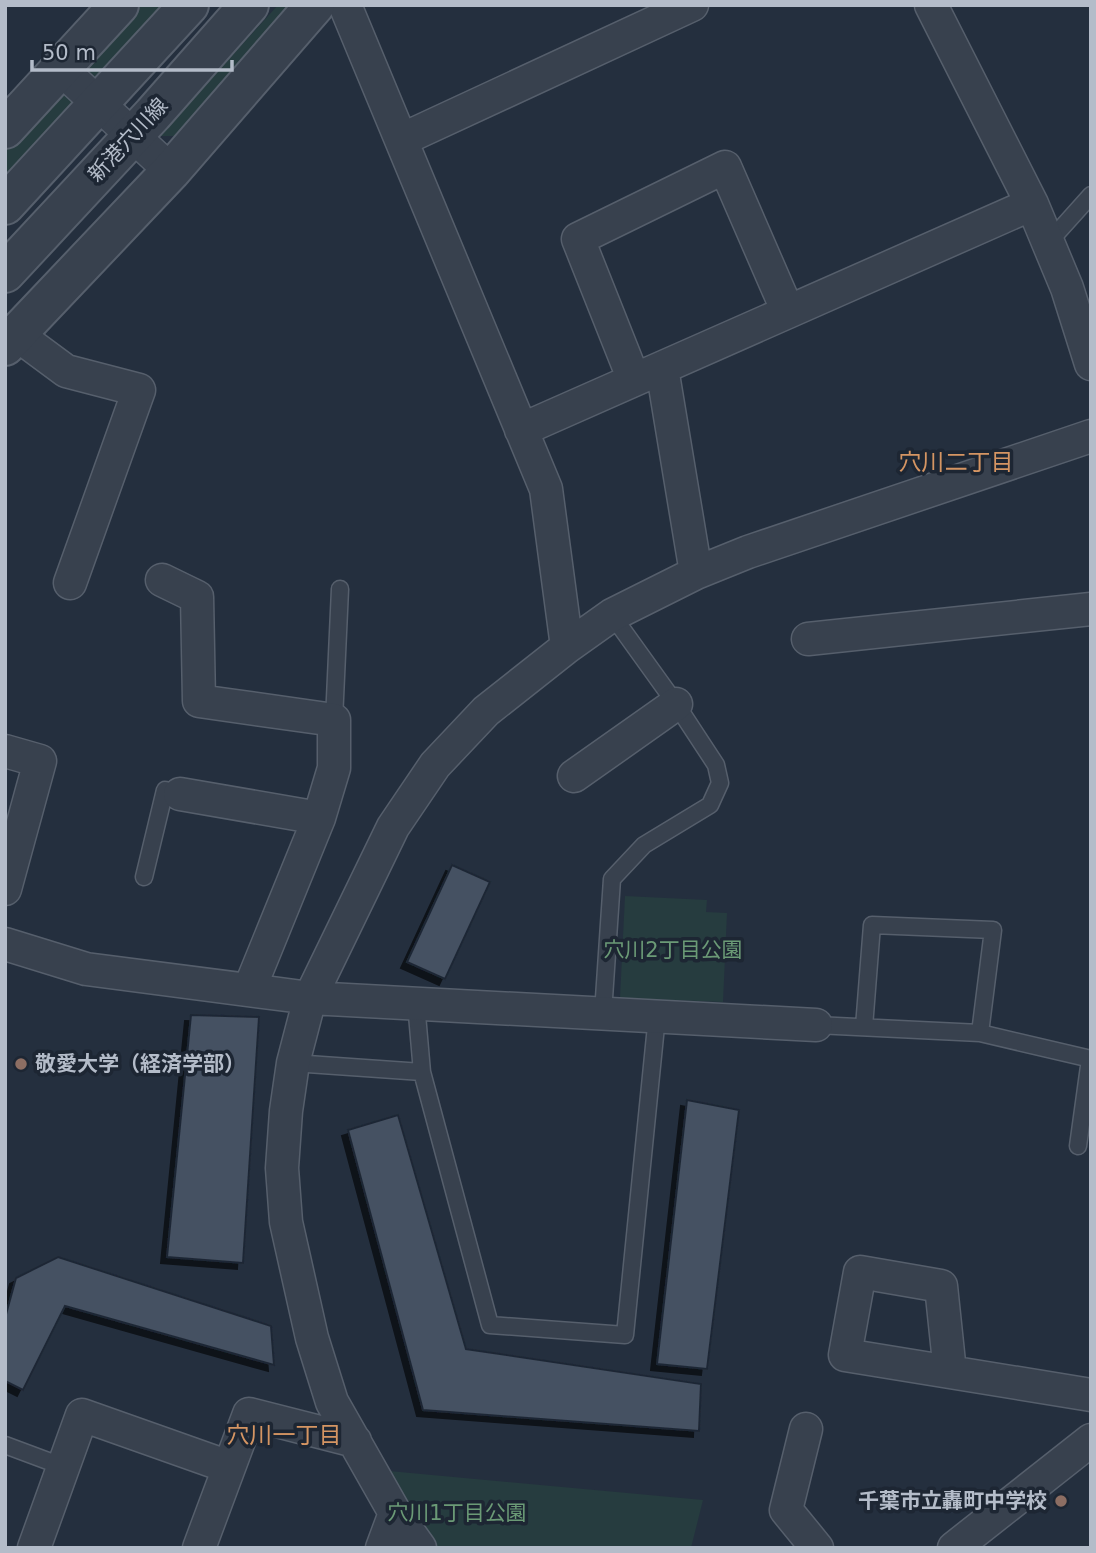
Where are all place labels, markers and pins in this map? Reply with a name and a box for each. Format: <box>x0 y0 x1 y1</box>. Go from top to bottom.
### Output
place label: 敬愛大学（経済学部） <box>35 1052 245 1076</box>
marker: 敬愛大学（経済学部） <box>13 1056 29 1072</box>
place label: 千葉市立轟町中学校 <box>858 1489 1047 1513</box>
marker: 千葉市立轟町中学校 <box>1053 1493 1069 1509</box>

